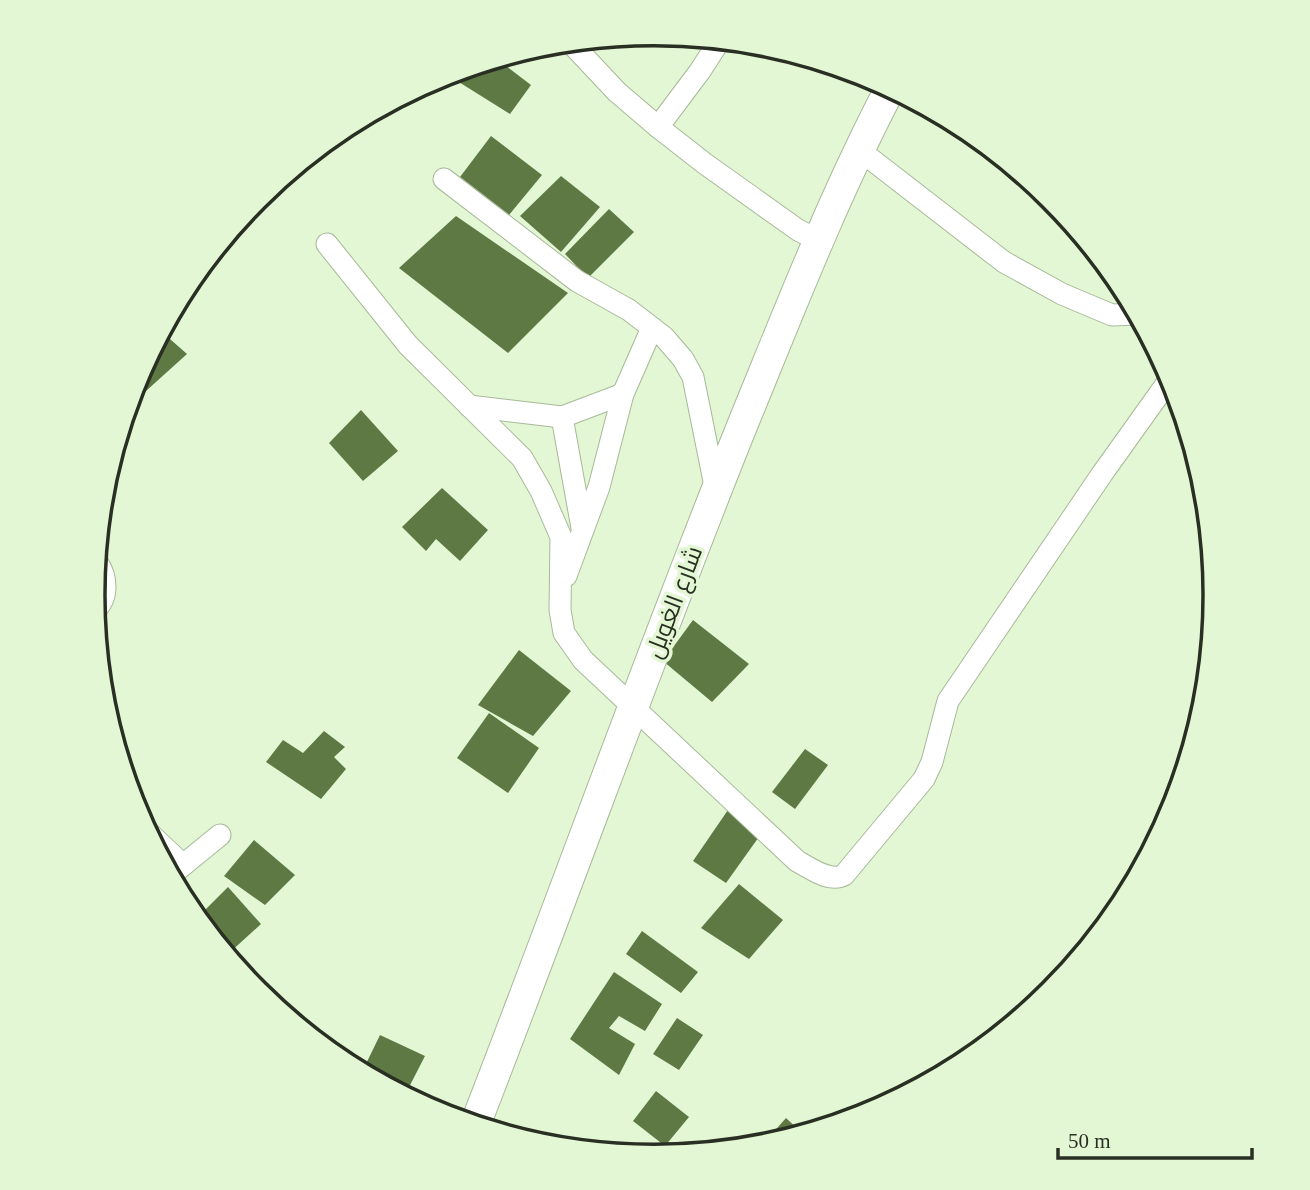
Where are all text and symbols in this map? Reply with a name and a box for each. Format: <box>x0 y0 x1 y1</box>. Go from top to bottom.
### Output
street label: شارع الغويل <box>641 542 710 663</box>
scale bar <box>1058 1116 1252 1160</box>
text: 50 m <box>1068 1129 1111 1153</box>

